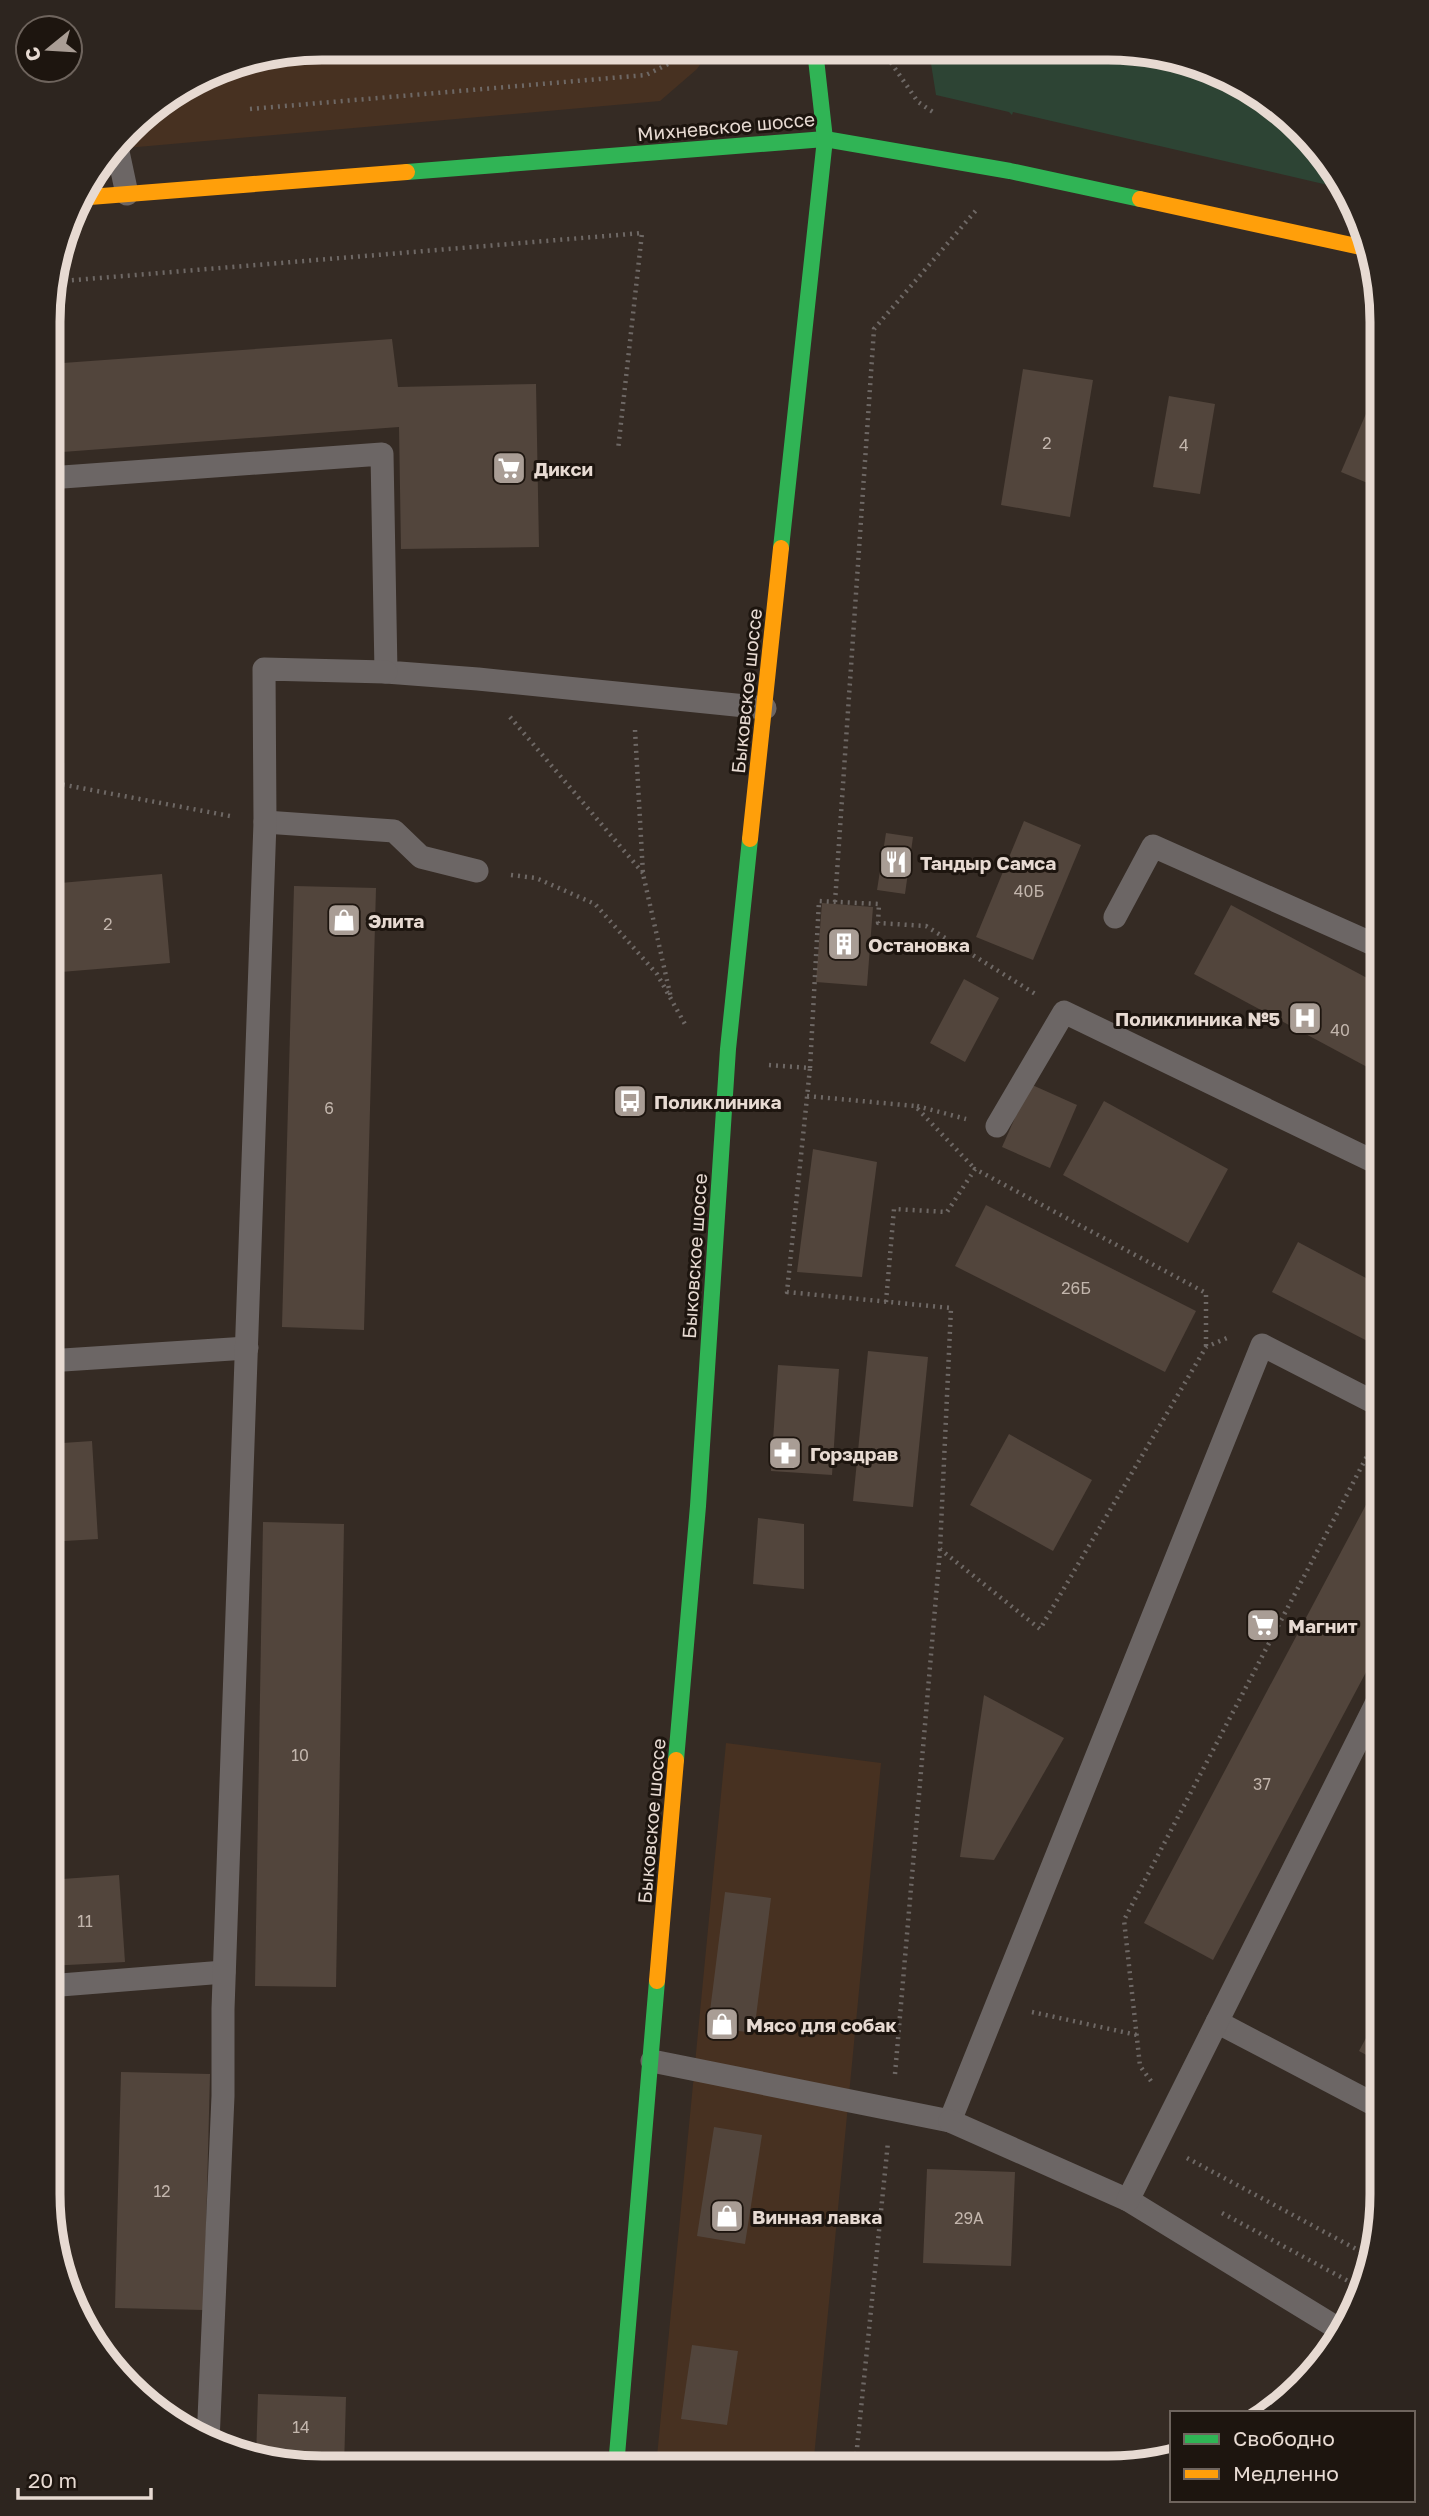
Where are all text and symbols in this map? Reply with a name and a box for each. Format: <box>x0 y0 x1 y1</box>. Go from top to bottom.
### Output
north arrow <box>14 14 84 84</box>
text: С <box>19 44 45 64</box>
street label: Михневское шоссе <box>636 107 816 145</box>
house number: 2 <box>1042 433 1052 453</box>
house number: 4 <box>1179 435 1189 455</box>
supermarket icon: Дикси <box>490 449 528 487</box>
place label: Дикси <box>534 457 593 480</box>
street label: Быковское шоссе <box>726 607 766 775</box>
restaurant icon: Тандыр Самса <box>877 843 915 881</box>
place label: Тандыр Самса <box>920 851 1056 874</box>
house number: 40Б <box>1014 881 1044 901</box>
shop icon: Элита <box>325 901 363 939</box>
place label: Элита <box>368 909 424 932</box>
house number: 2 <box>103 914 113 934</box>
building icon: Остановка <box>825 925 863 963</box>
place label: Остановка <box>868 933 970 956</box>
hospital icon: Поликлиника №5 <box>1286 999 1324 1037</box>
place label: Поликлиника №5 <box>1115 1007 1280 1030</box>
house number: 40 <box>1330 1020 1350 1040</box>
bus stop icon: Поликлиника <box>611 1082 649 1120</box>
place label: Поликлиника <box>654 1090 782 1113</box>
house number: 6 <box>324 1098 334 1118</box>
street label: Быковское шоссе <box>677 1173 711 1339</box>
house number: 26Б <box>1061 1278 1091 1298</box>
pharmacy icon: Горздрав <box>766 1434 804 1472</box>
place label: Горздрав <box>810 1442 898 1465</box>
supermarket icon: Магнит <box>1244 1606 1282 1644</box>
place label: Магнит <box>1288 1614 1358 1637</box>
street label: Быковское шоссе <box>632 1737 670 1905</box>
house number: 10 <box>291 1745 309 1765</box>
house number: 37 <box>1253 1774 1271 1794</box>
house number: 11 <box>77 1911 93 1931</box>
shop icon: Мясо для собак <box>703 2005 741 2043</box>
place label: Мясо для собак <box>746 2013 896 2036</box>
house number: 12 <box>153 2181 171 2201</box>
shop icon: Винная лавка <box>708 2197 746 2235</box>
place label: Винная лавка <box>752 2205 882 2228</box>
house number: 29А <box>954 2208 984 2228</box>
legend <box>1170 2411 1415 2502</box>
house number: 14 <box>292 2417 310 2437</box>
text: Свободно <box>1233 2425 1335 2451</box>
scale bar <box>18 2456 150 2500</box>
text: Медленно <box>1233 2460 1339 2486</box>
text: 20 m <box>28 2467 77 2493</box>

